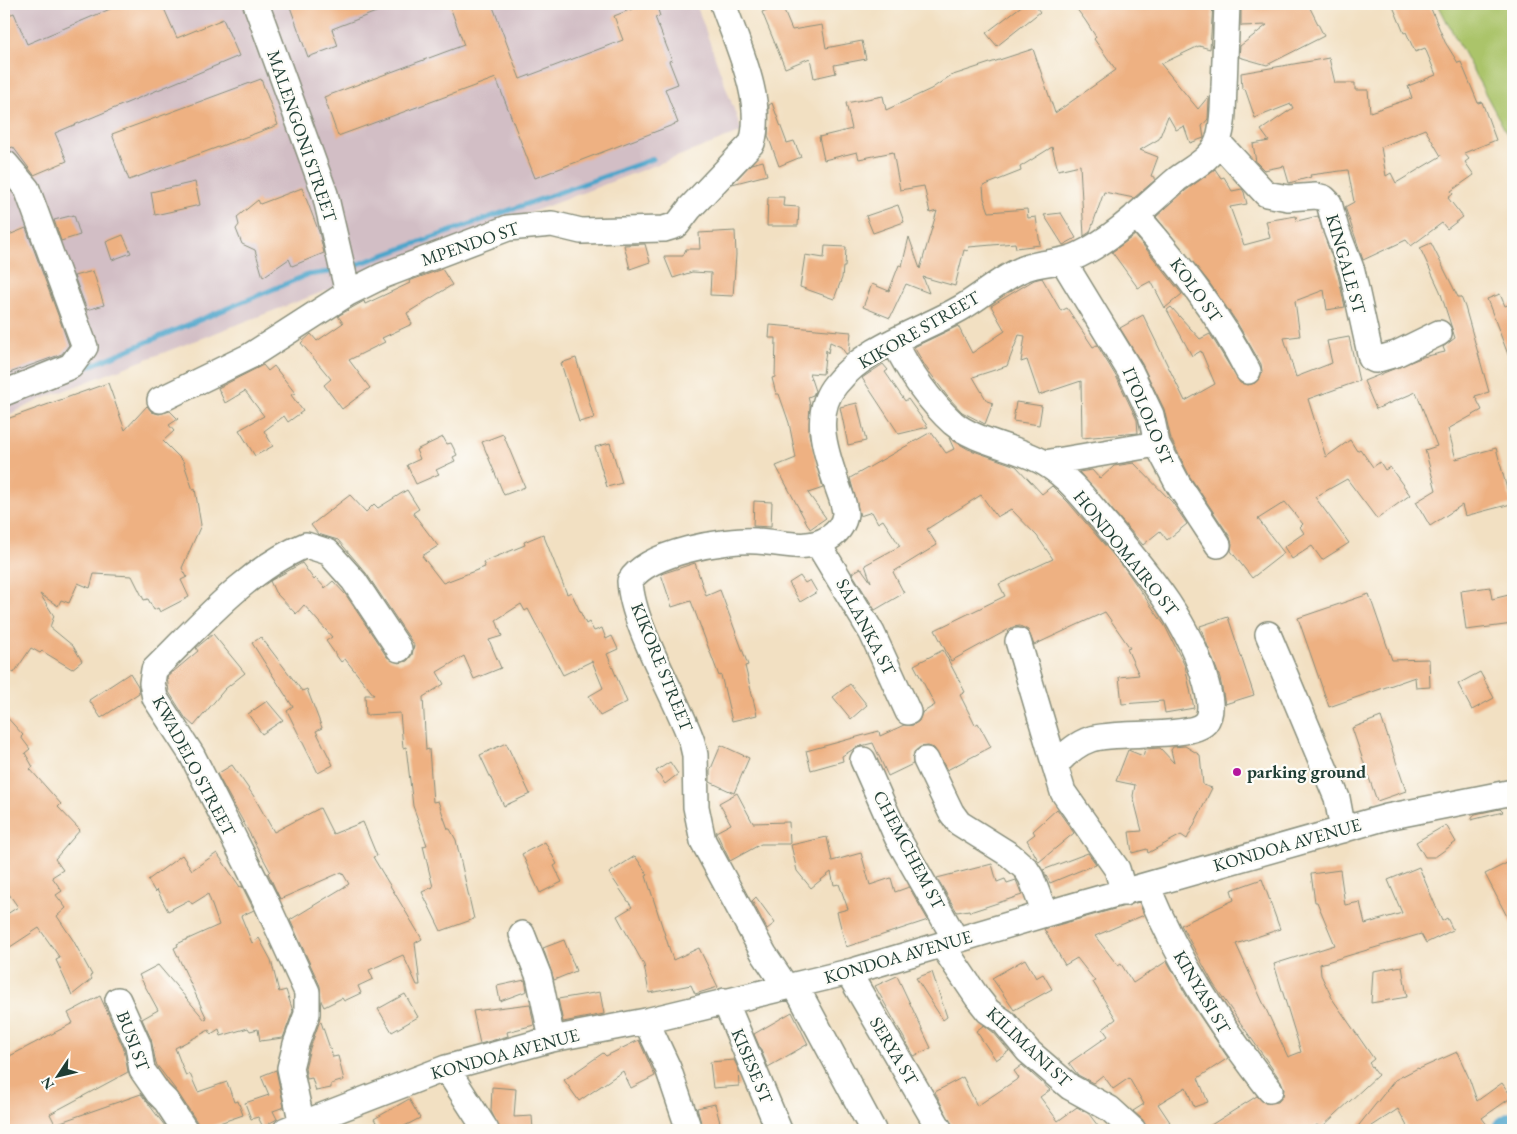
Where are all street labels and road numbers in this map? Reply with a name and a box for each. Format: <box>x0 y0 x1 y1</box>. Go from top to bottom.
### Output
street label: MALENGONI STREET <box>262 47 343 226</box>
street label: KINGALE ST <box>1321 211 1372 317</box>
street label: MPENDO ST <box>418 216 523 271</box>
street label: KOLO ST <box>1165 253 1228 327</box>
street label: KIKORE STREET <box>854 285 984 374</box>
street label: ITOLOLO ST <box>1118 363 1180 469</box>
street label: HONDOMAIRO ST <box>1069 485 1185 621</box>
street label: SALANKA ST <box>831 574 902 680</box>
street label: KIKORE STREET <box>626 599 699 735</box>
street label: KWADELO STREET <box>148 691 242 841</box>
street label: CHEMCHEM ST <box>868 786 951 914</box>
street label: KONDOA AVENUE <box>1210 812 1364 877</box>
street label: KONDOA AVENUE <box>821 924 975 989</box>
street label: KINYASI ST <box>1169 946 1237 1038</box>
street label: KILIMANI ST <box>982 1001 1077 1093</box>
street label: BUSI ST <box>112 1008 156 1075</box>
street label: SERYA ST <box>865 1012 924 1090</box>
street label: KONDOA AVENUE <box>428 1023 582 1084</box>
street label: KISESE ST <box>726 1025 779 1108</box>

